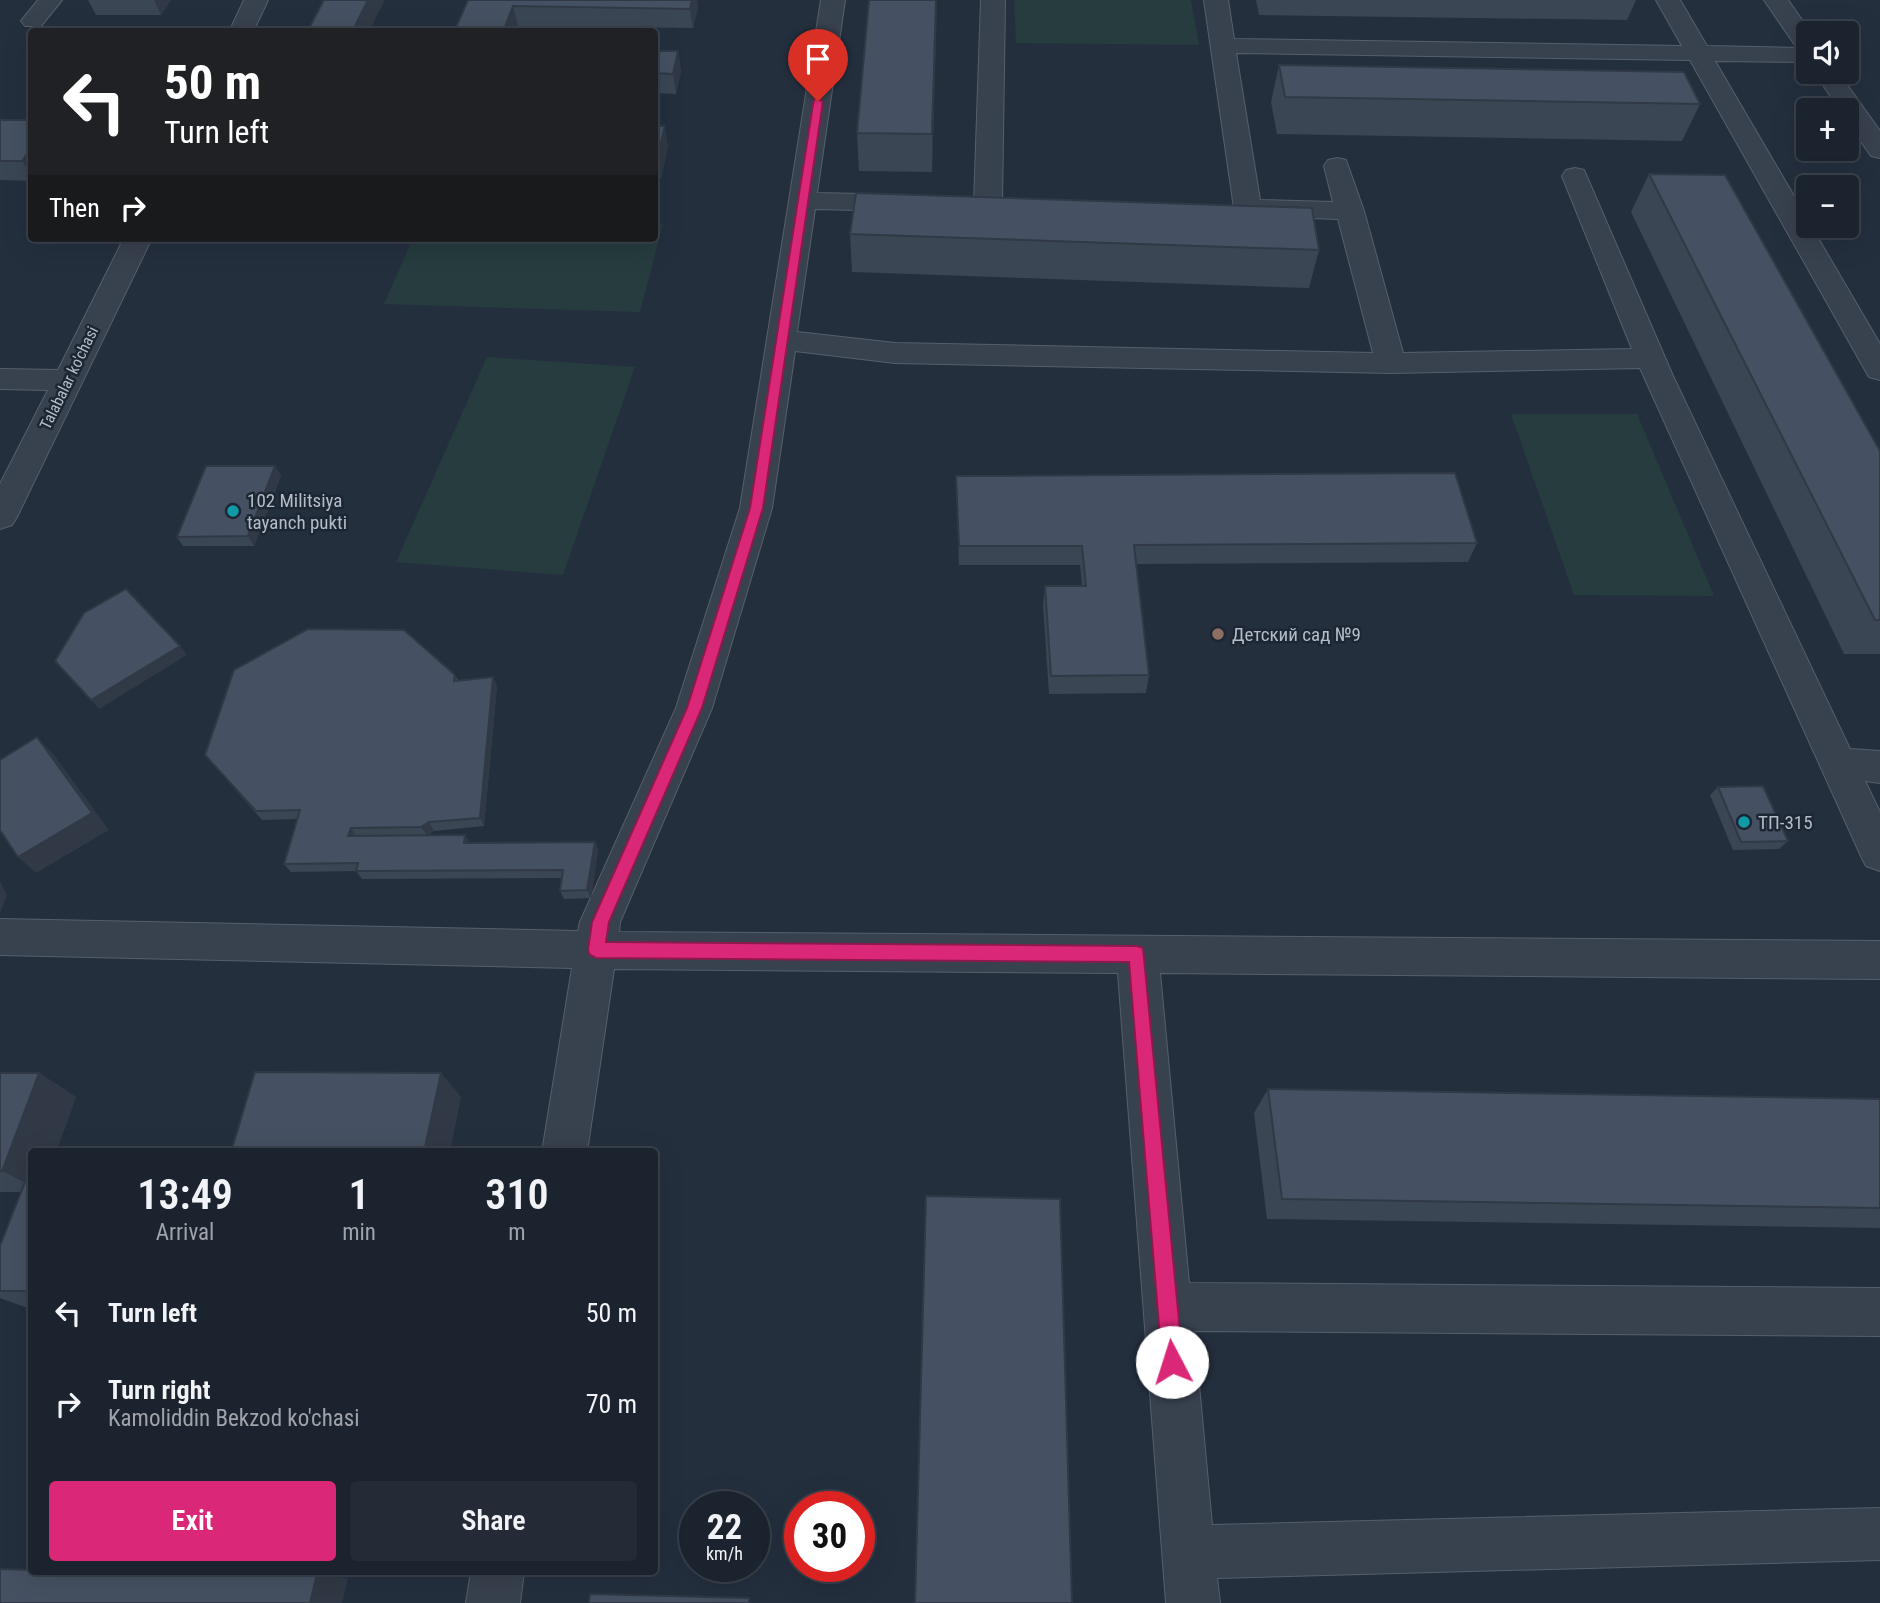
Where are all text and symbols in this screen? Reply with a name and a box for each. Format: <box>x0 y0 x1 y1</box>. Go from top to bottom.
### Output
map controls <box>1796 21 1859 238</box>
button: sound <box>1796 21 1859 84</box>
pin <box>788 29 848 101</box>
icon: arrive <box>799 40 837 78</box>
text: 50 m <box>164 54 261 111</box>
icon: left <box>49 56 140 147</box>
button: + <box>1796 98 1859 161</box>
text: Turn left <box>164 113 269 151</box>
button: − <box>1796 175 1859 238</box>
icon: right <box>114 189 152 227</box>
text: Then <box>49 193 100 223</box>
street label: Talabalar ko'chasi <box>36 323 102 433</box>
place label: 102 Militsiya tayanch pukti <box>247 489 347 534</box>
marker: 102 Militsiya tayanch pukti <box>225 503 241 519</box>
place label: Детский сад №9 <box>1232 623 1361 646</box>
marker: Детский сад №9 <box>1210 626 1226 642</box>
place label: ТП-315 <box>1758 811 1813 834</box>
marker: ТП-315 <box>1736 814 1752 830</box>
text: 13:49 <box>137 1170 233 1219</box>
text: 1 <box>349 1170 370 1219</box>
text: 310 <box>485 1170 549 1219</box>
text: Arrival <box>156 1219 214 1246</box>
text: min <box>342 1219 376 1246</box>
text: m <box>508 1219 526 1246</box>
icon: left <box>49 1294 87 1332</box>
text: Turn left <box>108 1298 197 1328</box>
text: 50 m <box>586 1298 637 1328</box>
position arrow <box>1135 1325 1209 1399</box>
text: Turn right <box>108 1375 210 1405</box>
icon: right <box>49 1385 87 1423</box>
text: 70 m <box>586 1389 637 1419</box>
text: Kamoliddin Bekzod ko'chasi <box>108 1405 360 1432</box>
button: Exit <box>49 1481 336 1561</box>
button: Share <box>350 1481 637 1561</box>
speed limit sign: 30 <box>784 1491 875 1582</box>
text: 22 <box>707 1507 742 1548</box>
text: km/h <box>706 1543 743 1564</box>

